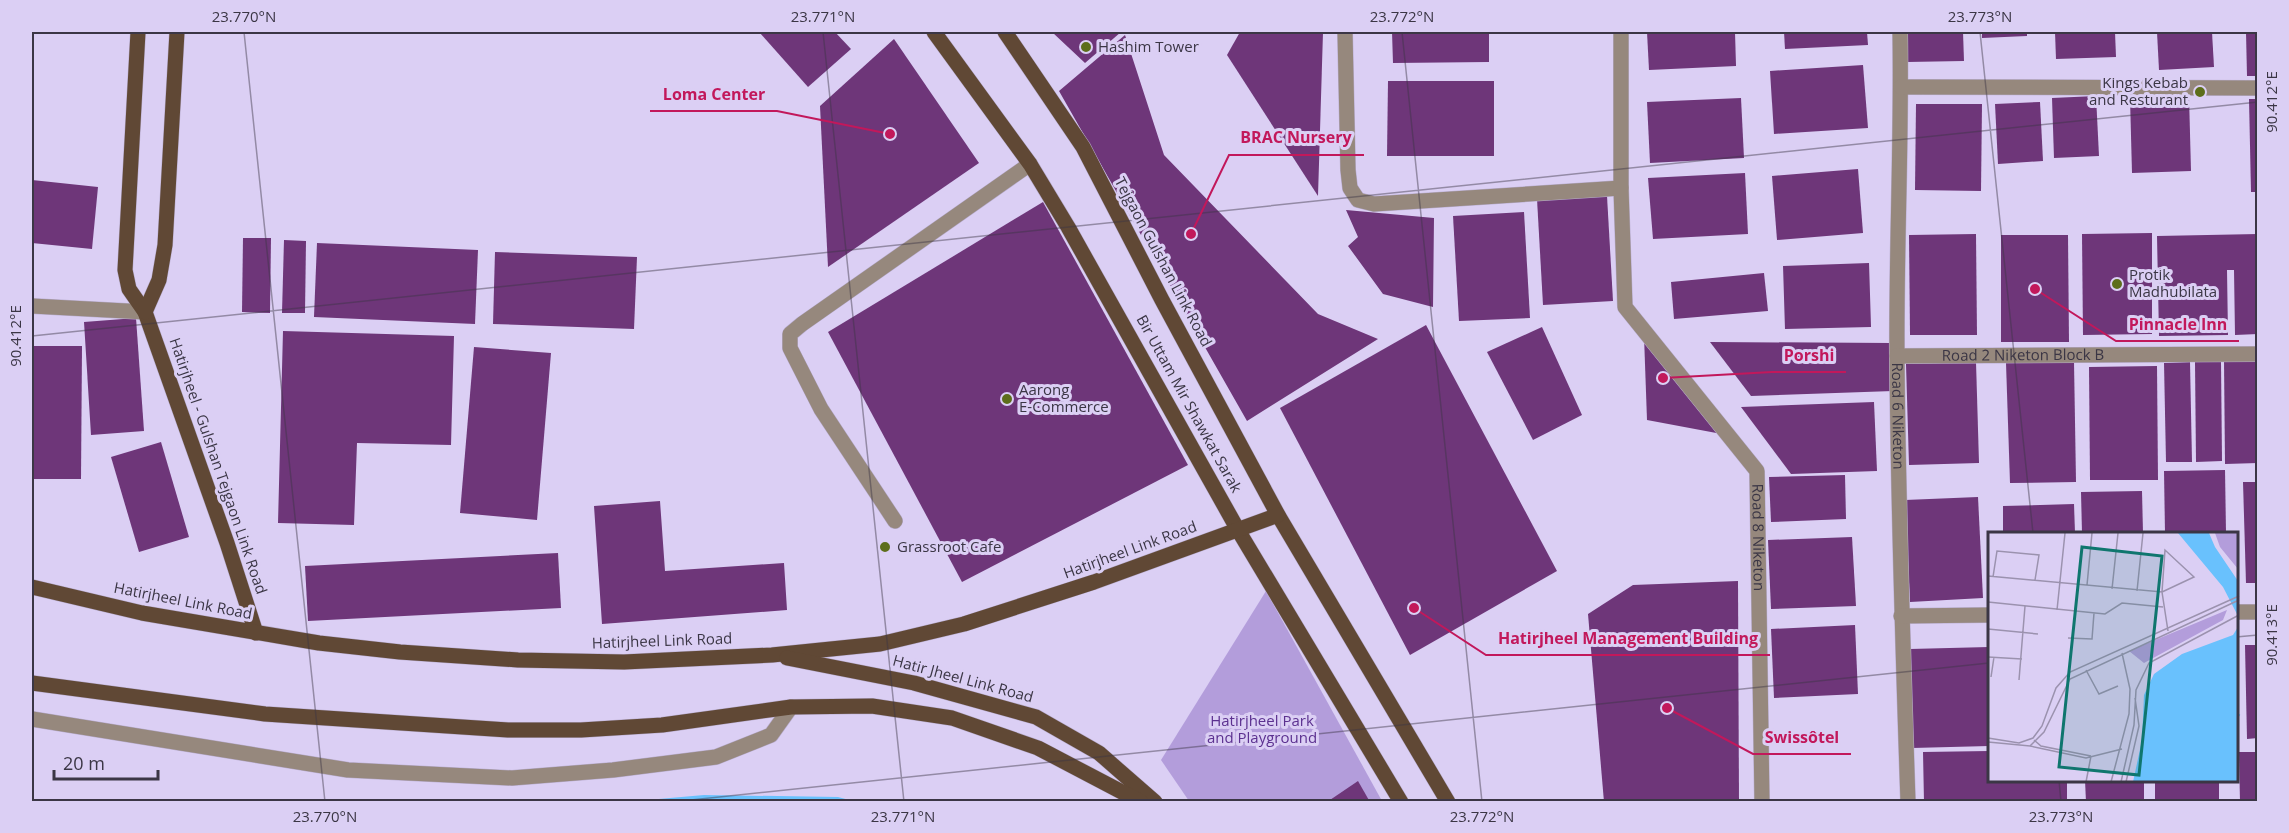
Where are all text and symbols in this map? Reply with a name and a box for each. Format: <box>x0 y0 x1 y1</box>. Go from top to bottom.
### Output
text: 23.770°N <box>212 6 276 26</box>
text: 23.771°N <box>791 6 855 26</box>
text: 23.772°N <box>1370 6 1434 26</box>
text: 23.773°N <box>1948 6 2012 26</box>
place label: Hashim Tower <box>1098 36 1199 56</box>
marker: Hashim Tower <box>1079 40 1093 54</box>
text: 90.412°E <box>2261 71 2281 133</box>
place label: Kings Kebab and Resturant <box>2089 72 2188 109</box>
callout: Loma Center <box>650 77 777 111</box>
text: Loma Center <box>663 83 765 105</box>
marker: Kings Kebab and Resturant <box>2193 85 2207 99</box>
callout: BRAC Nursery <box>1229 121 1364 155</box>
text: BRAC Nursery <box>1240 126 1353 148</box>
street label: Tejgaon Gulshan Link Road <box>1111 173 1217 350</box>
place label: Protik Madhubilata <box>2129 264 2217 301</box>
marker: Protik Madhubilata <box>2110 277 2124 291</box>
text: 90.412°E <box>5 305 25 367</box>
callout: Pinnacle Inn <box>2116 307 2239 341</box>
street label: Bir Uttam Mir Shawkat Sarak <box>1133 311 1247 496</box>
text: Pinnacle Inn <box>2129 313 2227 335</box>
street label: Hatirjheel - Gulshan Tejgaon Link Road <box>166 335 272 597</box>
callout: Porshi <box>1772 338 1846 372</box>
text: Porshi <box>1784 344 1834 366</box>
street label: Road 2 Niketon Block B <box>1942 344 2104 365</box>
street label: Road 6 Niketon <box>1888 362 1909 470</box>
place label: Aarong E-Commerce <box>1019 379 1109 416</box>
marker: Aarong E-Commerce <box>1000 392 1014 406</box>
street label: Road 8 Niketon <box>1748 484 1770 591</box>
street label: Hatirjheel Link Road <box>1060 516 1199 582</box>
inset map <box>1988 532 2238 782</box>
place label: Grassroot Cafe <box>897 536 1001 556</box>
marker: Grassroot Cafe <box>878 540 892 554</box>
street label: Hatirjheel Link Road <box>112 577 254 623</box>
text: 90.413°E <box>2261 604 2281 666</box>
callout: Hatirjheel Management Building <box>1486 621 1770 655</box>
text: Hatirjheel Management Building <box>1498 627 1758 649</box>
street label: Hatirjheel Link Road <box>591 628 733 652</box>
street label: Hatir Jheel Link Road <box>891 650 1036 706</box>
park label: Hatirjheel Park and Playground <box>1207 710 1317 747</box>
callout: Swissôtel <box>1753 720 1851 754</box>
text: Swissôtel <box>1765 726 1839 748</box>
scale bar <box>54 743 158 781</box>
text: 20 m <box>63 751 105 775</box>
text: 23.770°N <box>293 806 357 826</box>
text: 23.771°N <box>871 806 935 826</box>
text: 23.772°N <box>1450 806 1514 826</box>
text: 23.773°N <box>2029 806 2093 826</box>

